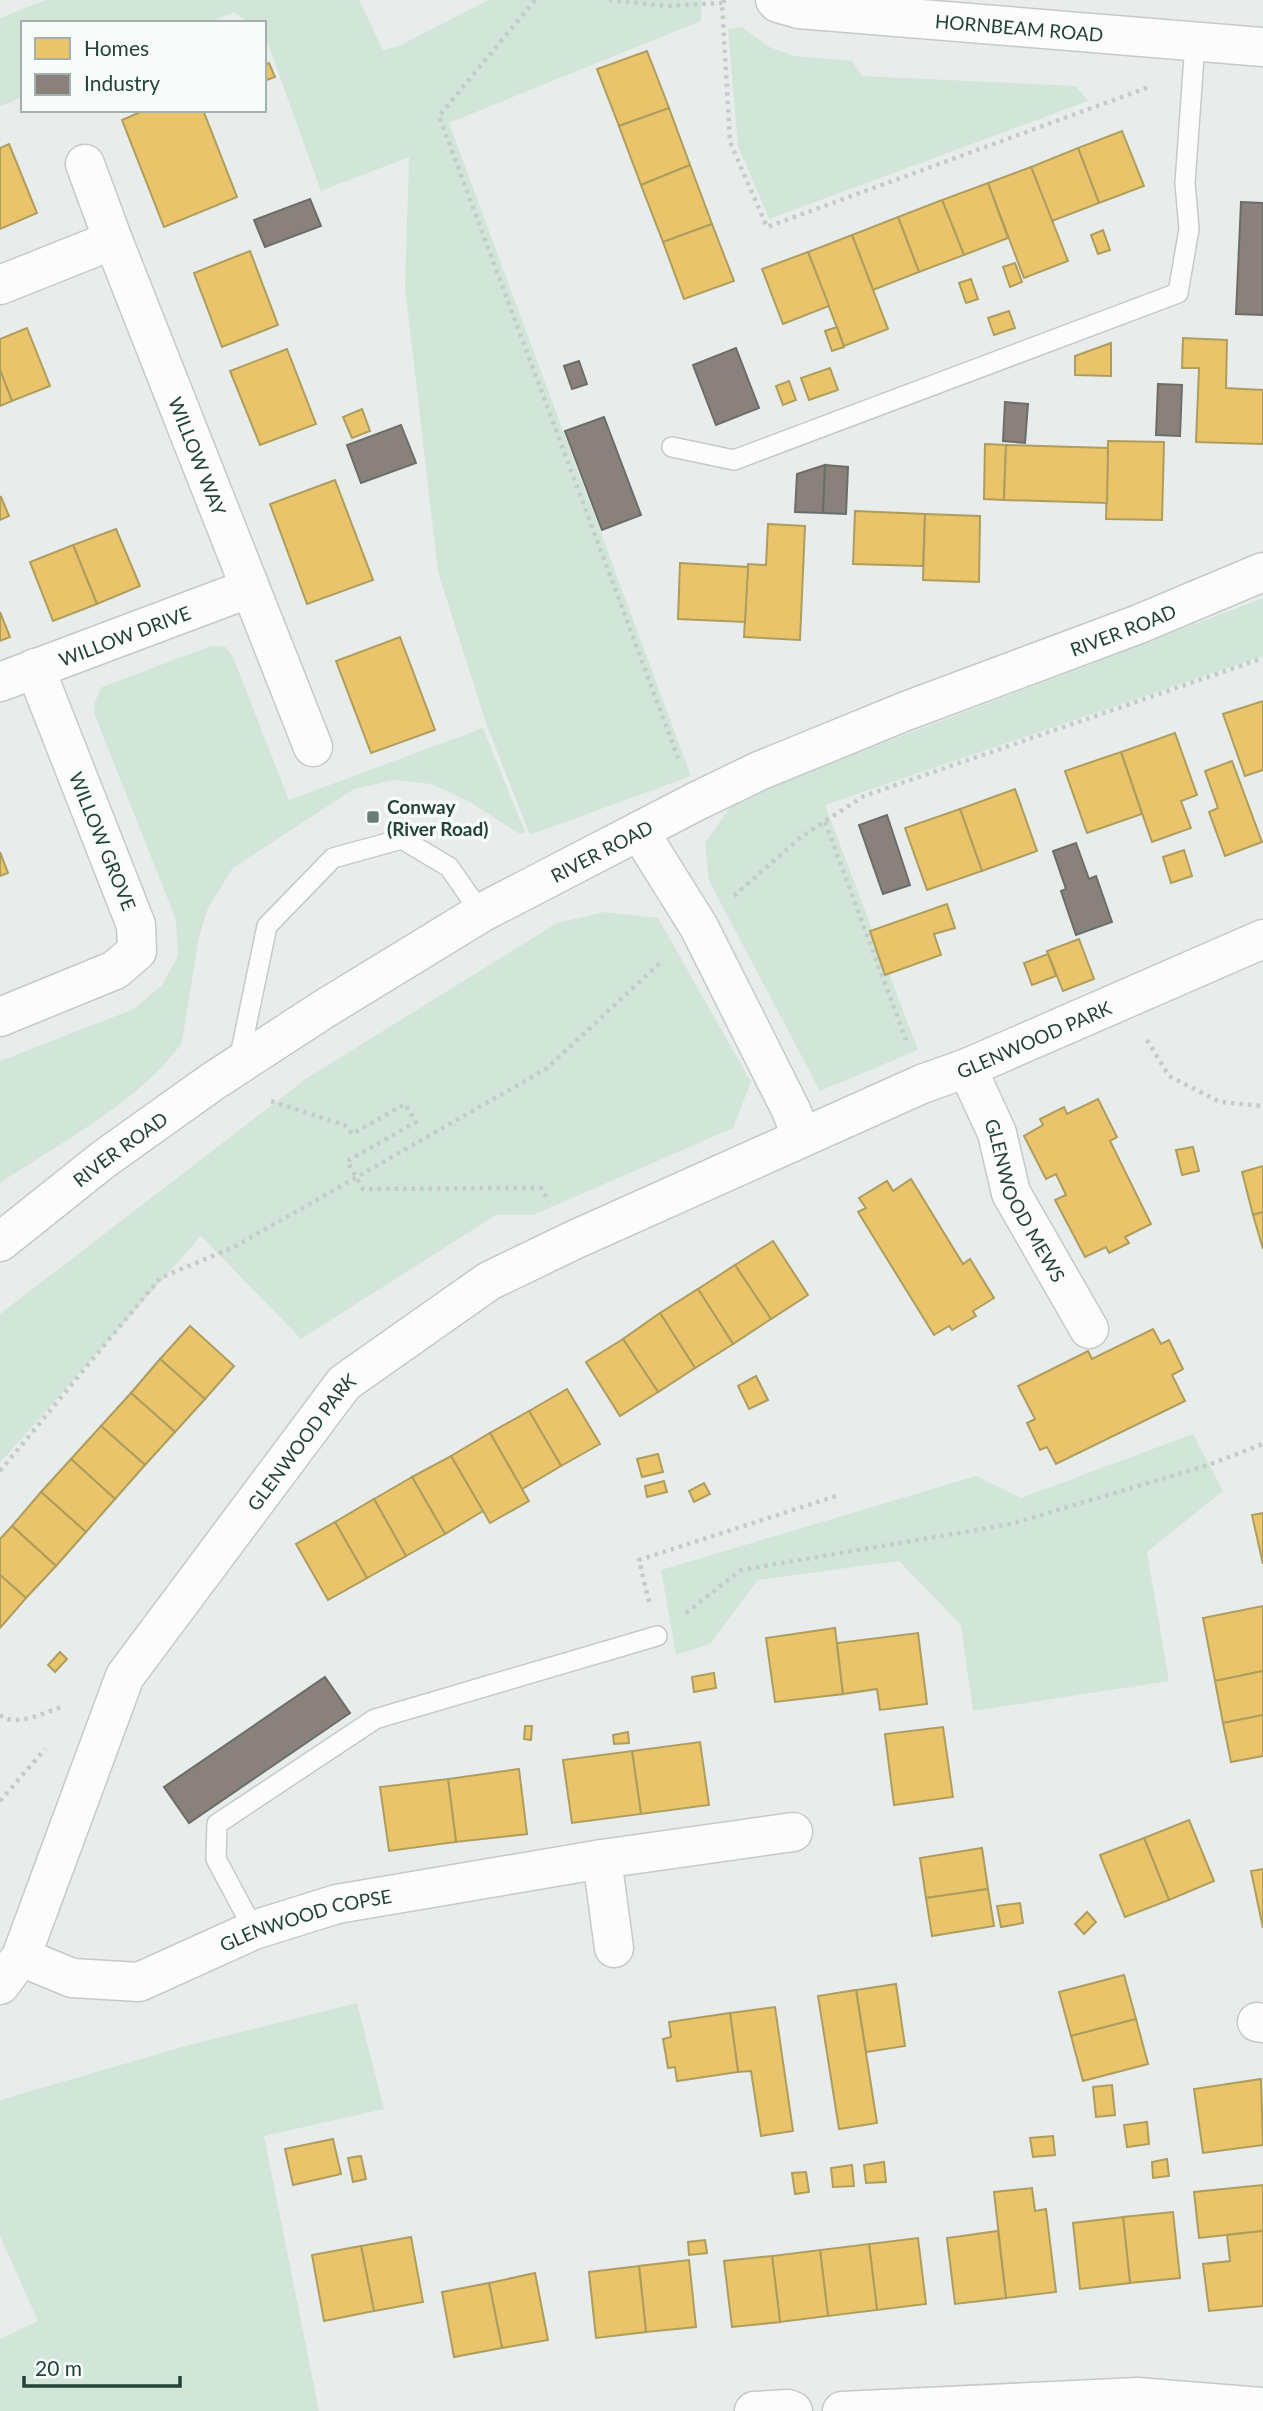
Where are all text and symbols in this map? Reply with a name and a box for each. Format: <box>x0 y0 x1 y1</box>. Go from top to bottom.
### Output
street label: HORNBEAM ROAD <box>934 9 1104 45</box>
legend <box>21 21 266 112</box>
text: Homes <box>84 35 149 60</box>
text: Industry <box>84 70 160 95</box>
street label: WILLOW WAY <box>164 393 232 518</box>
street label: RIVER ROAD <box>1067 598 1179 660</box>
street label: WILLOW DRIVE <box>55 600 193 670</box>
street label: WILLOW GROVE <box>65 768 141 914</box>
place label: Conway (River Road) <box>387 795 488 840</box>
marker: Conway (River Road) <box>365 809 381 825</box>
street label: RIVER ROAD <box>546 815 656 887</box>
street label: GLENWOOD PARK <box>953 995 1115 1082</box>
street label: RIVER ROAD <box>68 1106 172 1191</box>
street label: GLENWOOD MEWS <box>980 1115 1071 1286</box>
street label: GLENWOOD PARK <box>242 1367 360 1514</box>
street label: GLENWOOD COPSE <box>216 1883 393 1956</box>
scale bar <box>24 2344 180 2388</box>
text: 20 m <box>35 2355 82 2380</box>

